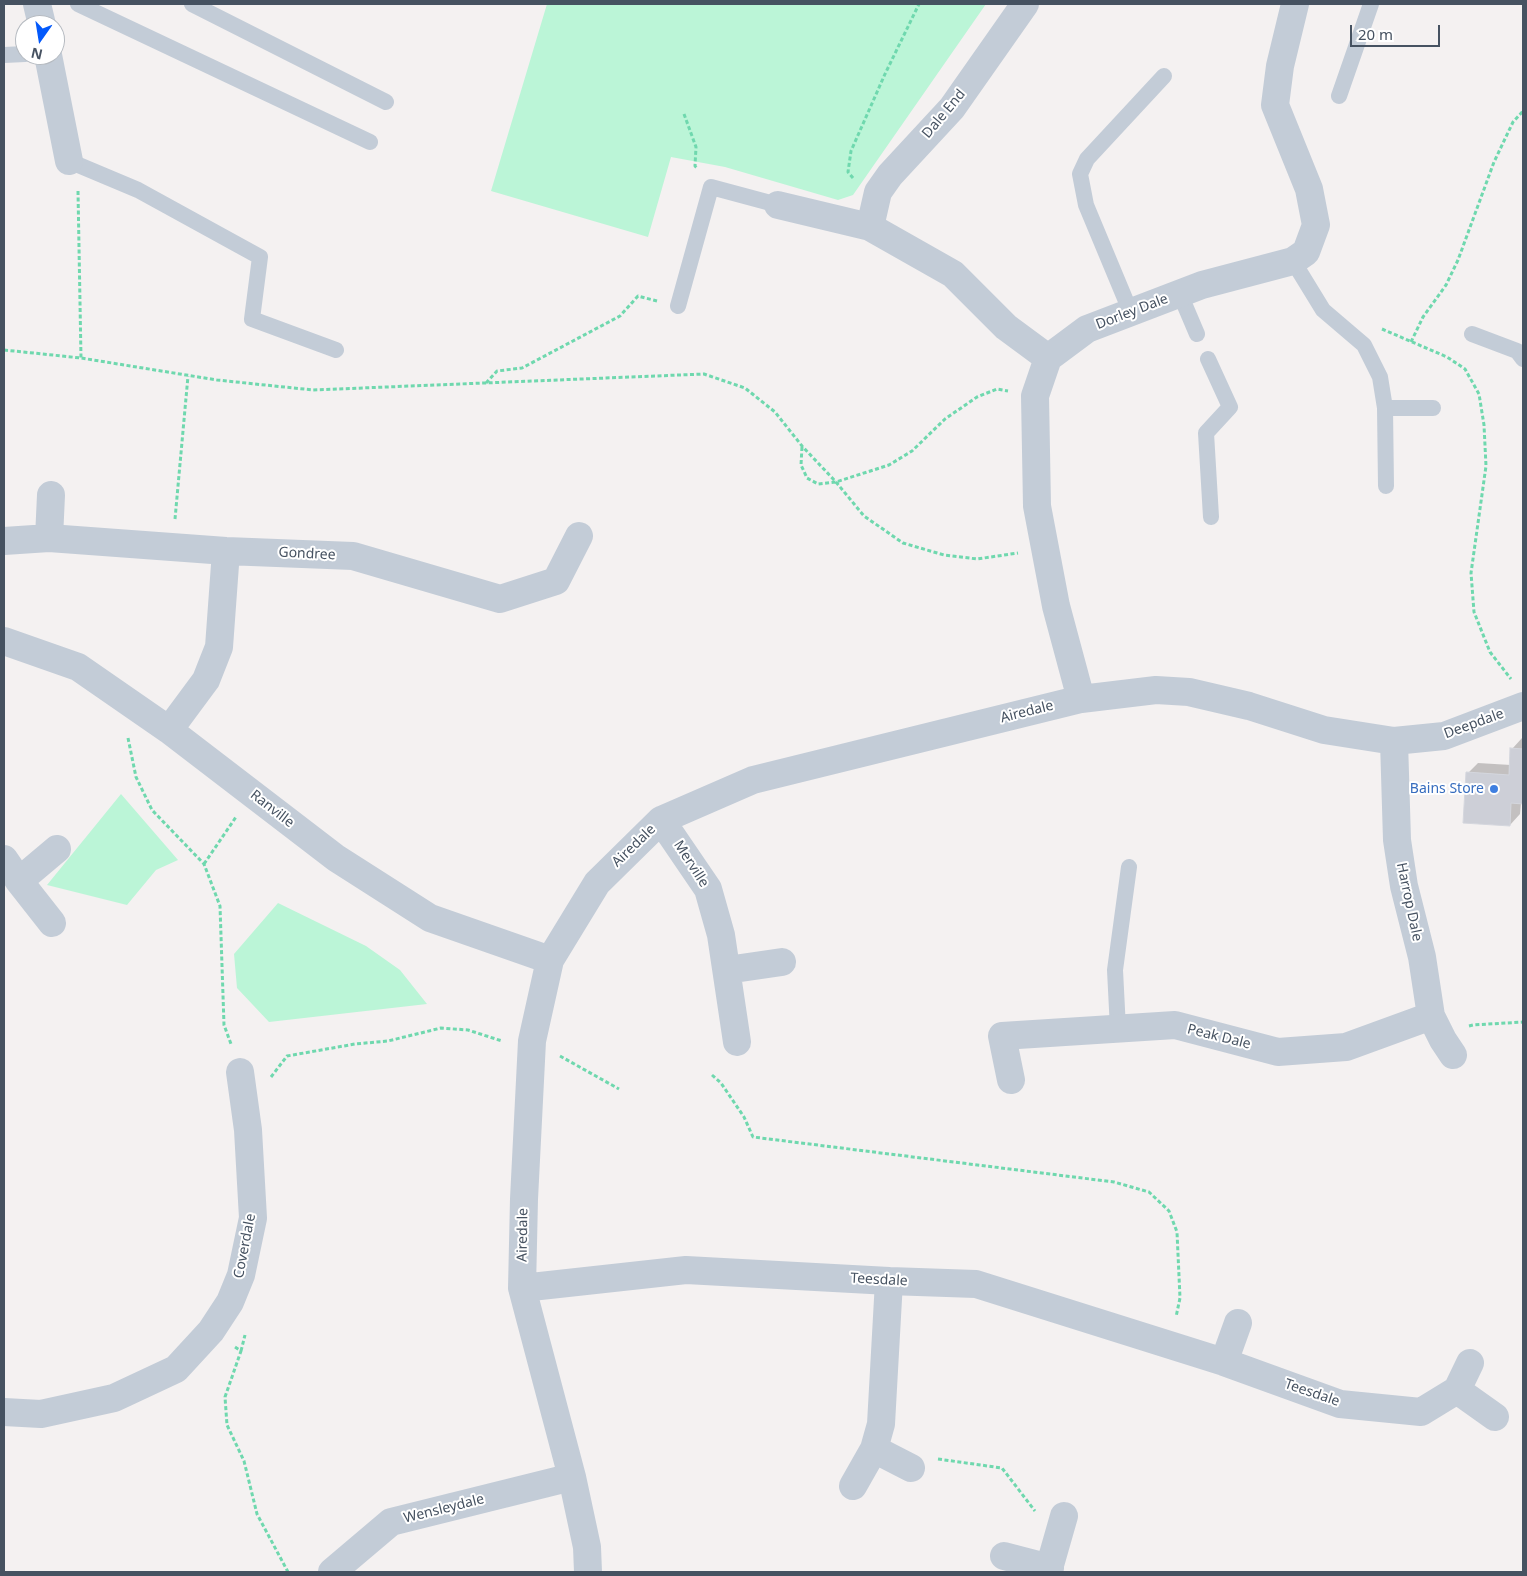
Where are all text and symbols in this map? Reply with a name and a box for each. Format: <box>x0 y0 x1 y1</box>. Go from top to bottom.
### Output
north arrow <box>15 15 65 65</box>
scale bar <box>1352 15 1442 47</box>
text: 20 m <box>1358 24 1393 44</box>
text: N <box>29 44 44 65</box>
street label: Dale End <box>919 86 969 142</box>
street label: Dorley Dale <box>1093 291 1171 333</box>
street label: Gondree <box>278 544 336 564</box>
street label: Airedale <box>999 697 1055 727</box>
street label: Deepdale <box>1442 705 1506 743</box>
place label: Bains Store <box>1410 781 1484 797</box>
marker: Bains Store <box>1488 783 1500 795</box>
street label: Ranville <box>247 787 297 831</box>
street label: Airedale <box>609 821 659 871</box>
street label: Merville <box>670 838 712 890</box>
street label: Harrop Dale <box>1392 861 1426 943</box>
street label: Peak Dale <box>1185 1021 1253 1053</box>
street label: Airedale <box>514 1208 532 1262</box>
street label: Coverdale <box>231 1212 259 1280</box>
street label: Teesdale <box>850 1270 908 1290</box>
street label: Teesdale <box>1282 1376 1342 1410</box>
street label: Wensleydale <box>402 1491 486 1527</box>

